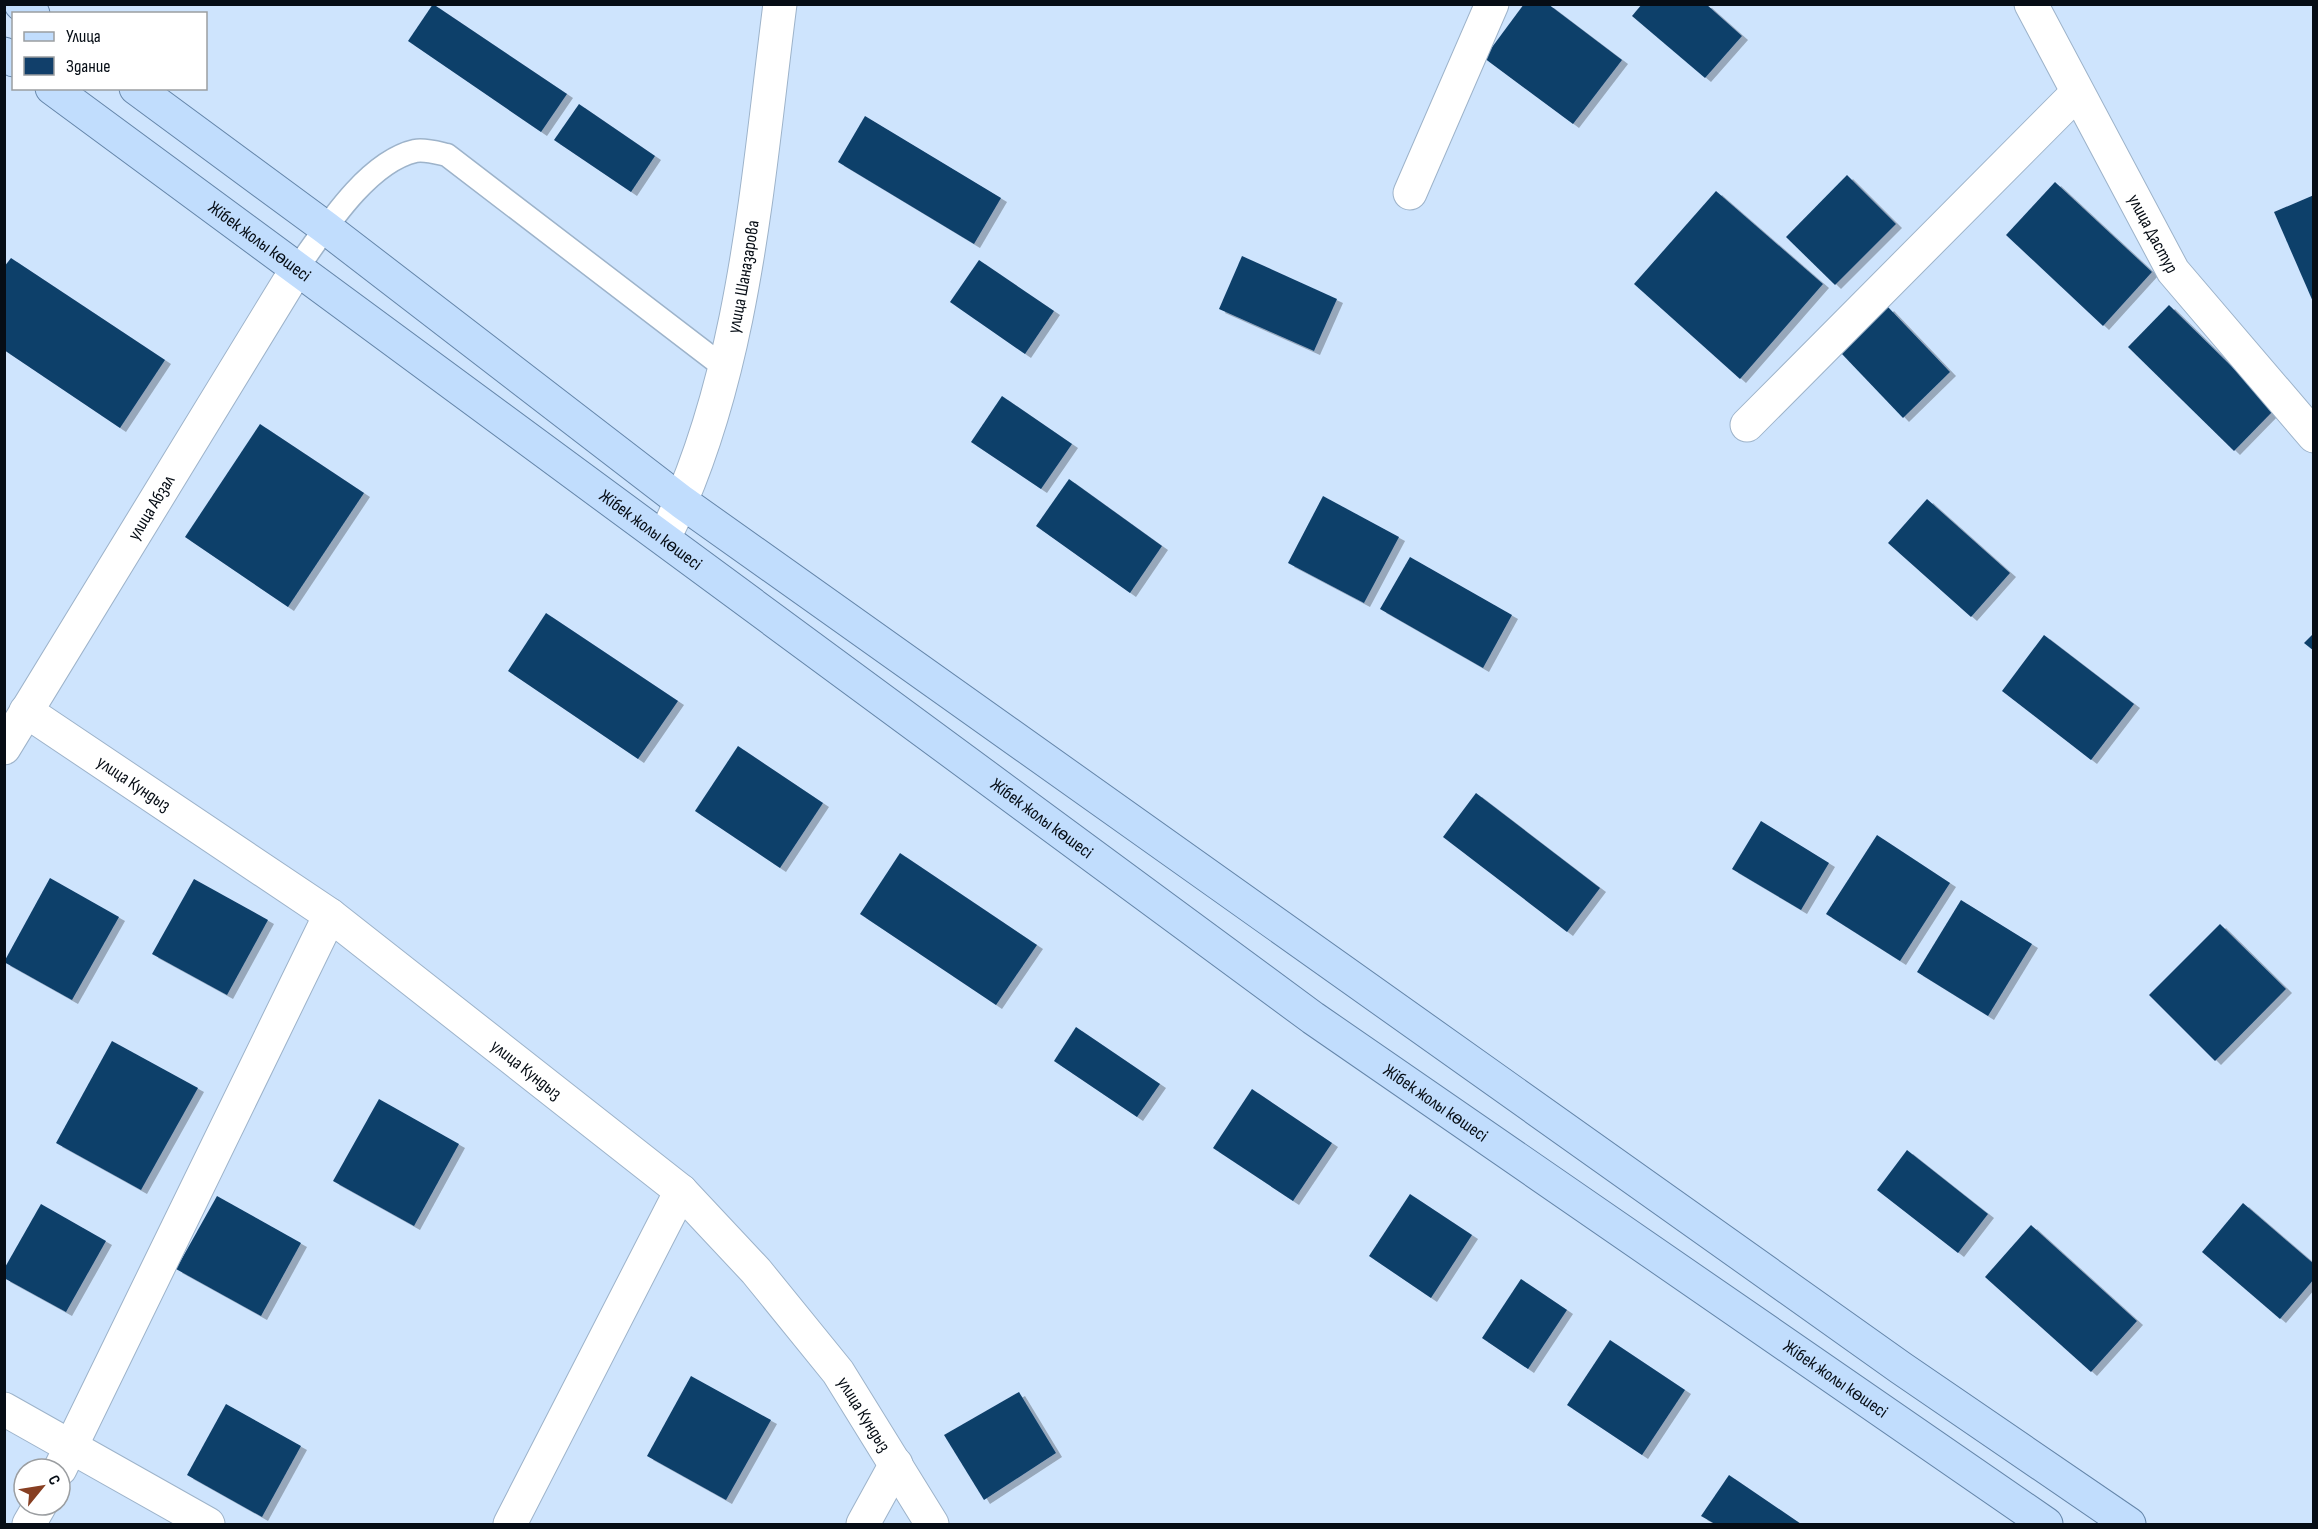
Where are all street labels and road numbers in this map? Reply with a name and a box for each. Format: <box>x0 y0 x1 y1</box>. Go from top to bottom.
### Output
street label: улица Дастур <box>2123 190 2183 277</box>
street label: Жібек жолы көшесі <box>204 196 315 286</box>
street label: улица Шаназарова <box>723 219 763 335</box>
street label: улица Абзал <box>123 470 179 544</box>
street label: Жібек жолы көшесі <box>595 485 706 574</box>
street label: улица Кундыз <box>93 751 175 816</box>
street label: Жібек жолы көшесі <box>987 773 1097 863</box>
street label: улица Кундыз <box>487 1035 566 1104</box>
street label: Жібек жолы көшесі <box>1380 1059 1492 1146</box>
street label: Жібек жолы көшесі <box>1779 1335 1892 1422</box>
street label: улица Кундыз <box>833 1373 895 1456</box>

